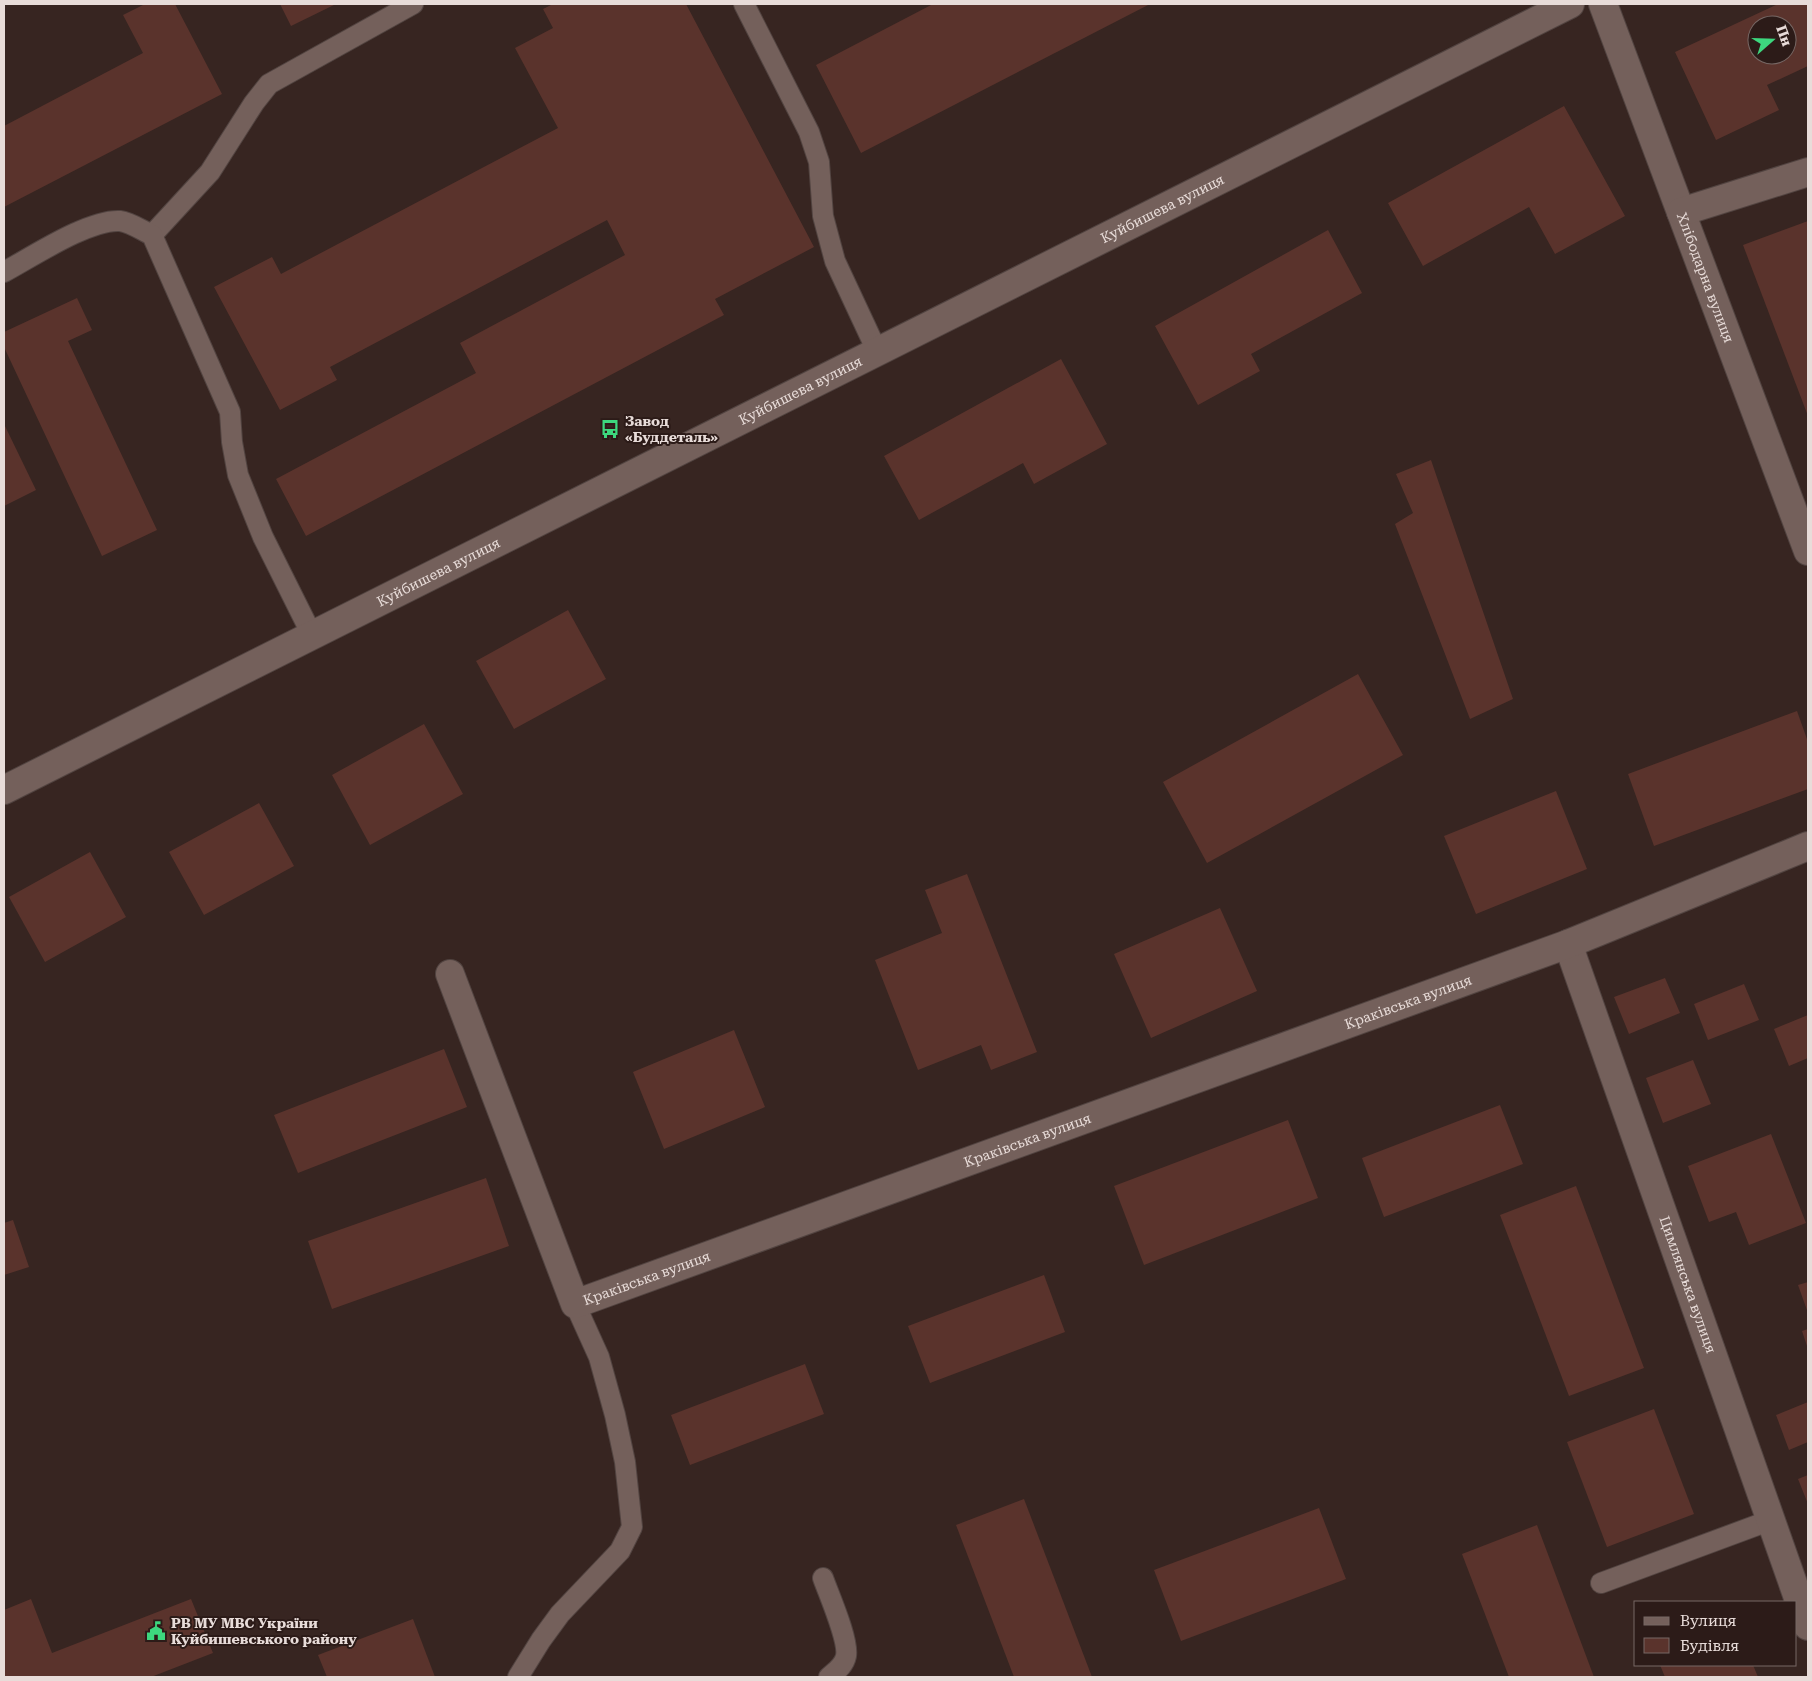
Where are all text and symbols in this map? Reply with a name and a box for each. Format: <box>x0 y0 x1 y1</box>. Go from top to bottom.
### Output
north arrow <box>1747 15 1797 65</box>
text: Пн <box>1773 23 1795 49</box>
street label: Куйбишева вулиця <box>1098 171 1227 246</box>
street label: Хлібодарна вулиця <box>1674 210 1737 345</box>
street label: Куйбишева вулиця <box>736 353 865 428</box>
place label: Завод «Буддеталь» <box>625 413 718 445</box>
bus stop icon: Завод «Буддеталь» <box>599 418 621 440</box>
street label: Куйбишева вулиця <box>374 534 503 610</box>
street label: Краківська вулиця <box>1342 972 1474 1032</box>
street label: Краківська вулиця <box>962 1110 1093 1170</box>
street label: Цимлянська вулиця <box>1656 1214 1719 1355</box>
street label: Краківська вулиця <box>581 1248 712 1308</box>
legend <box>1634 1601 1797 1666</box>
text: Вулиця <box>1680 1612 1736 1630</box>
place label: РВ МУ МВС України Куйбишевського району <box>171 1615 357 1647</box>
public building icon: РВ МУ МВС України Куйбишевського району <box>145 1620 167 1642</box>
text: Будівля <box>1680 1637 1739 1655</box>

